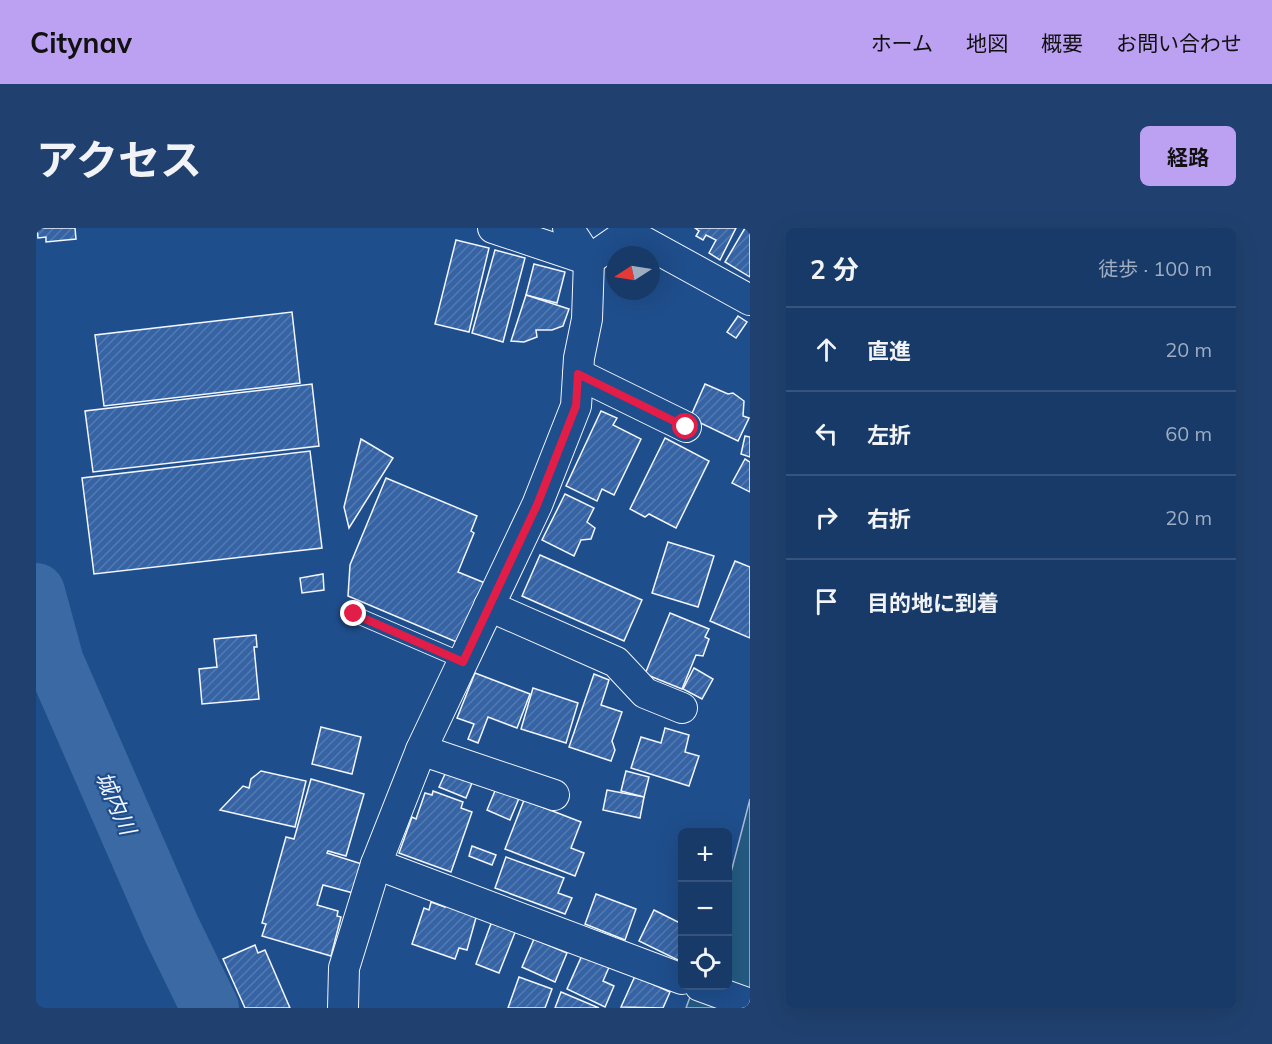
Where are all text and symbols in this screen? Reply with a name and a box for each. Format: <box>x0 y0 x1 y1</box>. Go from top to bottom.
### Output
text: Citynav <box>30 25 132 60</box>
text: ホーム <box>871 30 933 56</box>
text: 地図 <box>966 30 1008 56</box>
text: 概要 <box>1041 30 1083 56</box>
text: お問い合わせ <box>1116 30 1242 56</box>
button: 経路 <box>1140 126 1236 186</box>
text: アクセス <box>36 133 202 186</box>
north arrow <box>606 246 660 300</box>
text: 2 分 <box>810 253 859 286</box>
text: 徒歩 · 100 m <box>1098 256 1212 281</box>
icon: ahead <box>810 333 843 366</box>
text: 直進 <box>867 337 911 365</box>
text: 20 m <box>1165 337 1212 362</box>
route start <box>672 413 698 439</box>
icon: left <box>810 417 843 450</box>
text: 左折 <box>867 421 911 449</box>
text: 60 m <box>1165 421 1212 446</box>
icon: right <box>810 501 843 534</box>
text: 右折 <box>867 505 911 533</box>
text: 20 m <box>1165 505 1212 530</box>
icon: arrive <box>810 585 843 618</box>
text: 目的地に到着 <box>867 589 999 617</box>
route end <box>340 600 366 626</box>
water label: 城内川 <box>90 767 143 841</box>
map controls <box>678 828 732 990</box>
button: + <box>678 828 732 882</box>
button: − <box>678 882 732 936</box>
button: locate <box>678 936 732 990</box>

